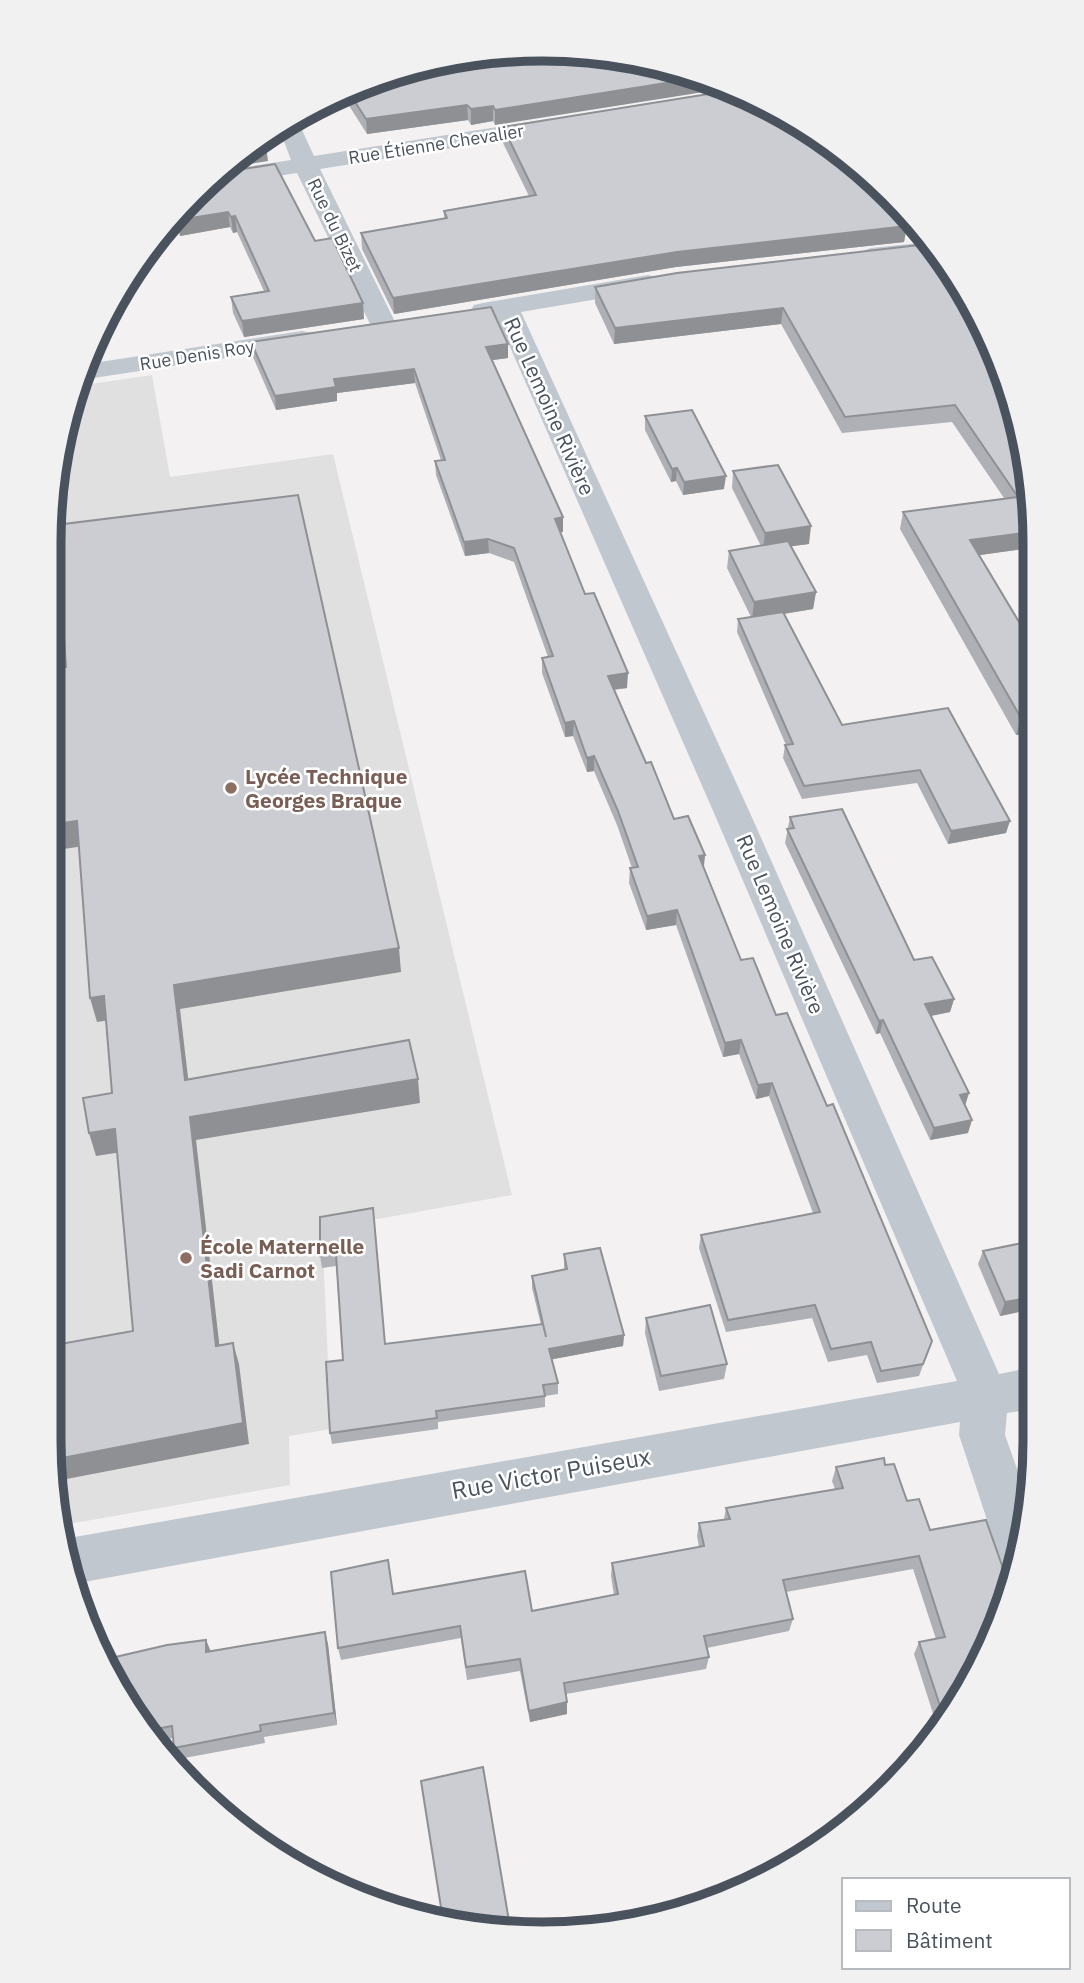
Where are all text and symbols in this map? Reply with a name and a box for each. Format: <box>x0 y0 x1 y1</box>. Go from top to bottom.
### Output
street label: Rue Étienne Chevalier <box>347 119 526 169</box>
street label: Rue du Bizet <box>302 174 368 276</box>
street label: Rue Lemoine Rivière <box>498 312 602 500</box>
street label: Rue Denis Roy <box>138 335 256 375</box>
place label: Lycée Technique Georges Braque <box>245 762 408 814</box>
marker: Lycée Technique Georges Braque <box>223 780 239 796</box>
street label: Rue Lemoine Rivière <box>731 830 831 1018</box>
place label: École Maternelle Sadi Carnot <box>200 1232 364 1284</box>
marker: École Maternelle Sadi Carnot <box>178 1250 194 1266</box>
street label: Rue Victor Puiseux <box>449 1440 653 1506</box>
legend <box>842 1878 1070 1969</box>
text: Route <box>906 1891 962 1919</box>
text: Bâtiment <box>906 1926 993 1954</box>

